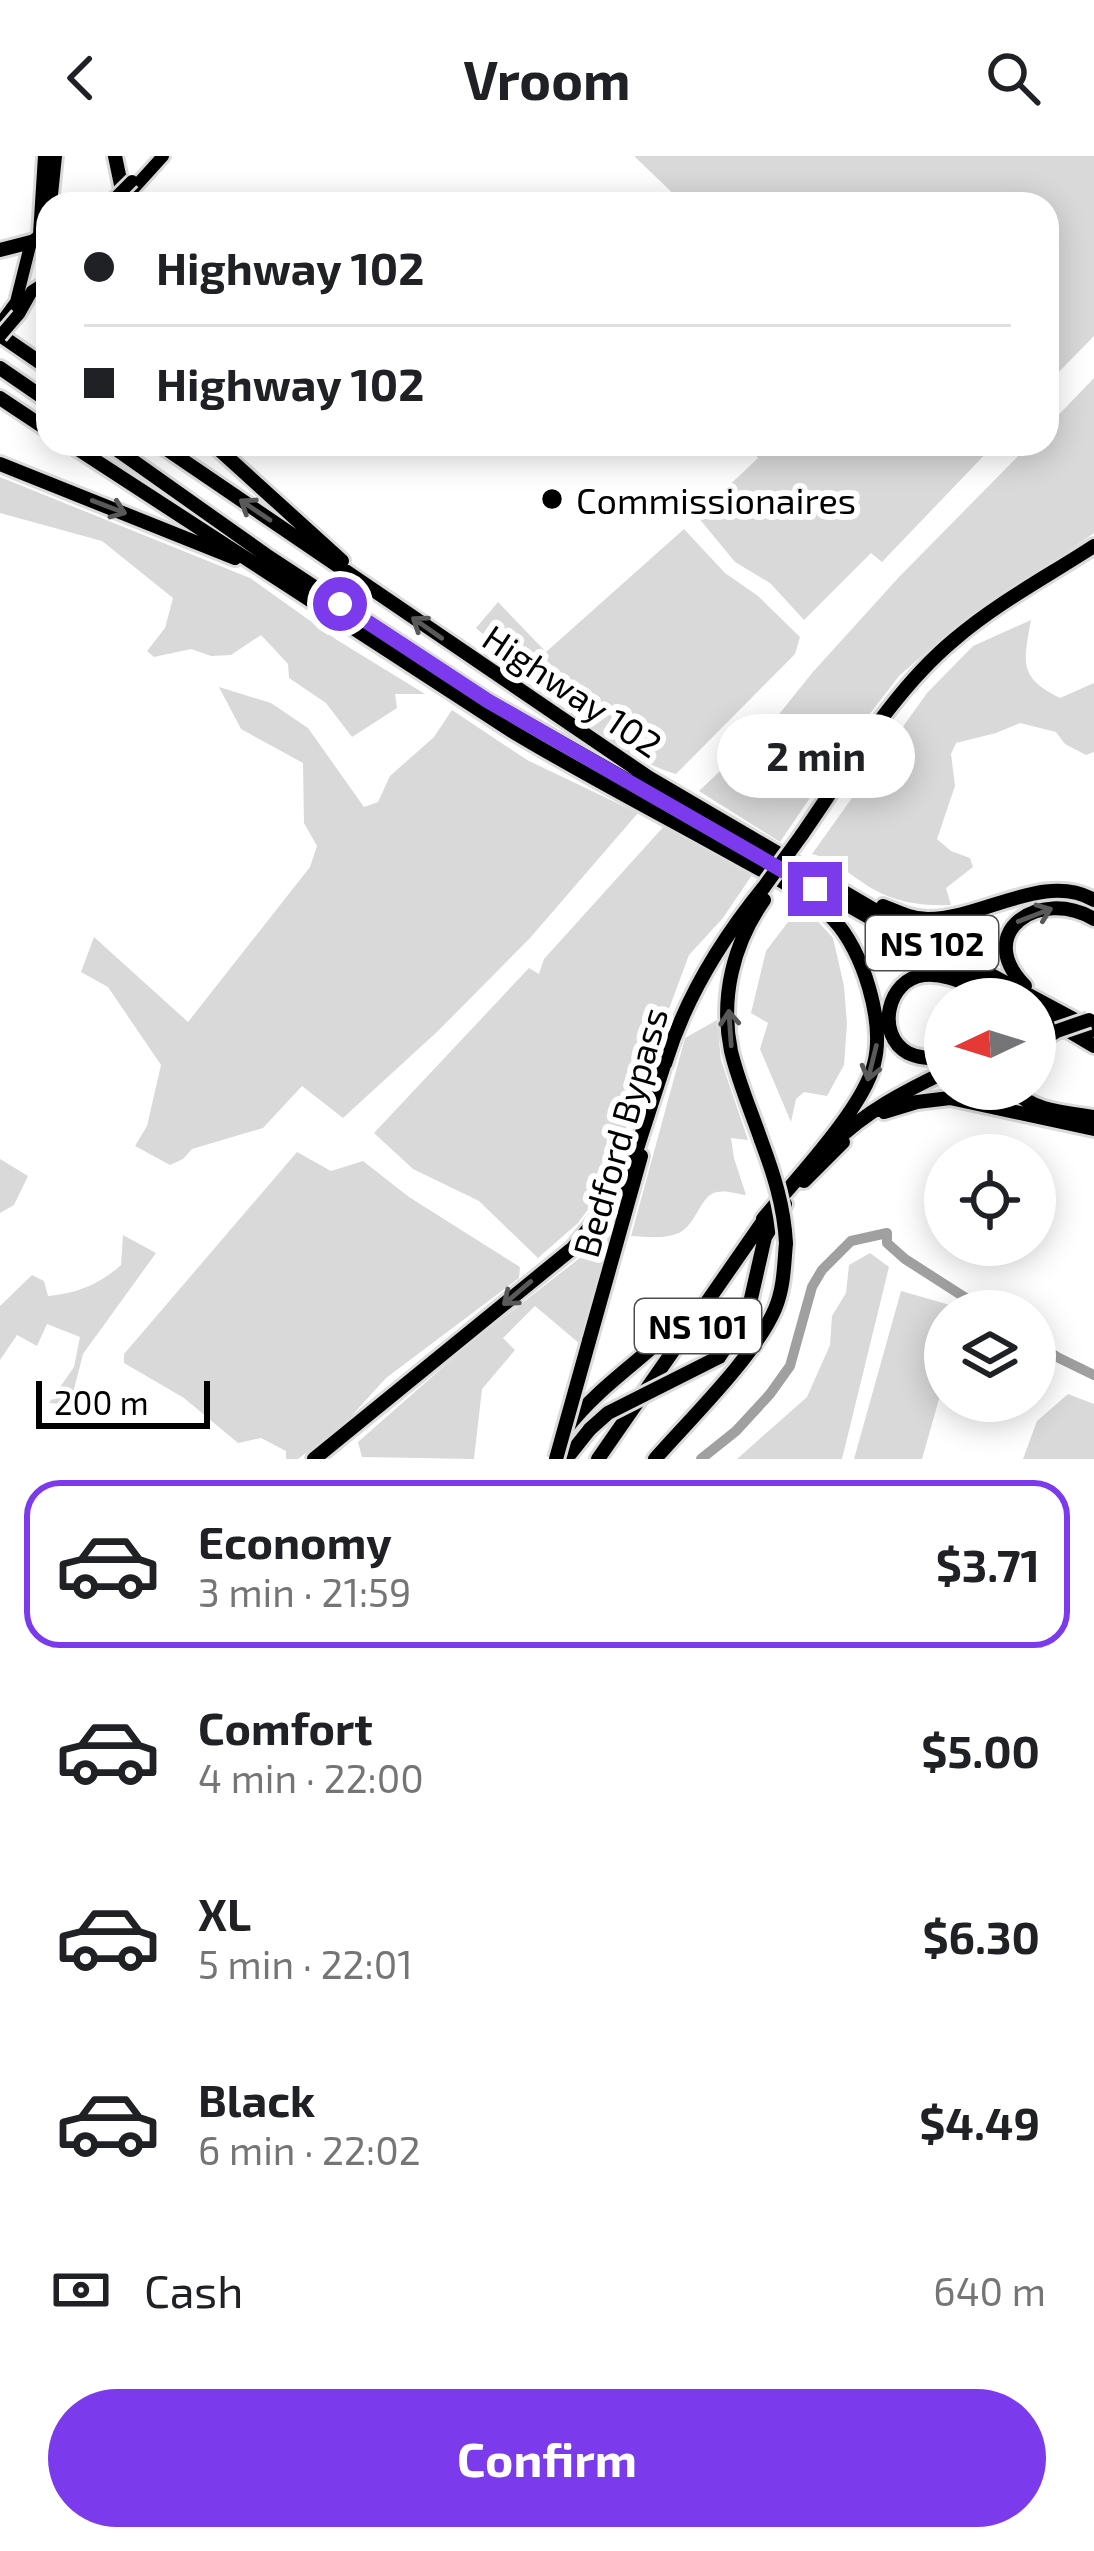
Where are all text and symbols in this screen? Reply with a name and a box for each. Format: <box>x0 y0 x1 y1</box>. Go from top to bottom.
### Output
icon: back <box>48 45 114 111</box>
icon: search <box>980 45 1046 111</box>
text: Vroom <box>463 46 631 111</box>
text: Highway 102 <box>156 240 424 294</box>
text: Highway 102 <box>156 356 424 410</box>
place label: Commissionaires <box>576 478 856 521</box>
marker: Commissionaires <box>539 486 565 512</box>
one-way arrow <box>89 497 126 519</box>
one-way arrow <box>239 498 273 523</box>
route start <box>313 577 367 631</box>
street label: Highway 102 <box>476 615 670 765</box>
one-way arrow <box>411 616 445 641</box>
callout: 2 min <box>716 715 914 799</box>
text: 2 min <box>766 732 866 779</box>
route end <box>788 862 842 916</box>
one-way arrow <box>1016 903 1053 924</box>
road number: NS 102 <box>866 916 998 970</box>
north arrow <box>924 978 1056 1110</box>
map controls <box>924 978 1056 1422</box>
street label: Bedford Bypass <box>563 1002 675 1262</box>
one-way arrow <box>718 1009 741 1048</box>
one-way arrow <box>860 1043 882 1081</box>
button: locate <box>924 1134 1056 1266</box>
one-way arrow <box>502 1279 533 1307</box>
button: layers <box>924 1290 1056 1422</box>
road number: NS 101 <box>635 1299 761 1353</box>
scale bar <box>36 1375 210 1428</box>
text: 200 m <box>54 1382 149 1422</box>
icon: car <box>54 1510 162 1618</box>
text: Economy <box>198 1514 392 1568</box>
text: $3.71 <box>936 1537 1040 1591</box>
text: 3 min · 21:59 <box>198 1568 411 1615</box>
icon: car <box>54 1696 162 1804</box>
text: Comfort <box>198 1700 373 1754</box>
text: $5.00 <box>921 1723 1040 1777</box>
text: 4 min · 22:00 <box>198 1754 424 1801</box>
icon: car <box>54 1882 162 1990</box>
text: XL <box>198 1886 251 1940</box>
text: $6.30 <box>922 1909 1040 1963</box>
text: 5 min · 22:01 <box>198 1940 413 1987</box>
icon: car <box>54 2068 162 2176</box>
text: Black <box>198 2072 315 2126</box>
text: $4.49 <box>919 2095 1040 2149</box>
text: 6 min · 22:02 <box>198 2126 421 2173</box>
icon: cash <box>48 2257 114 2323</box>
text: Cash <box>144 2263 243 2317</box>
text: 640 m <box>933 2267 1046 2314</box>
button: Confirm <box>48 2389 1046 2527</box>

